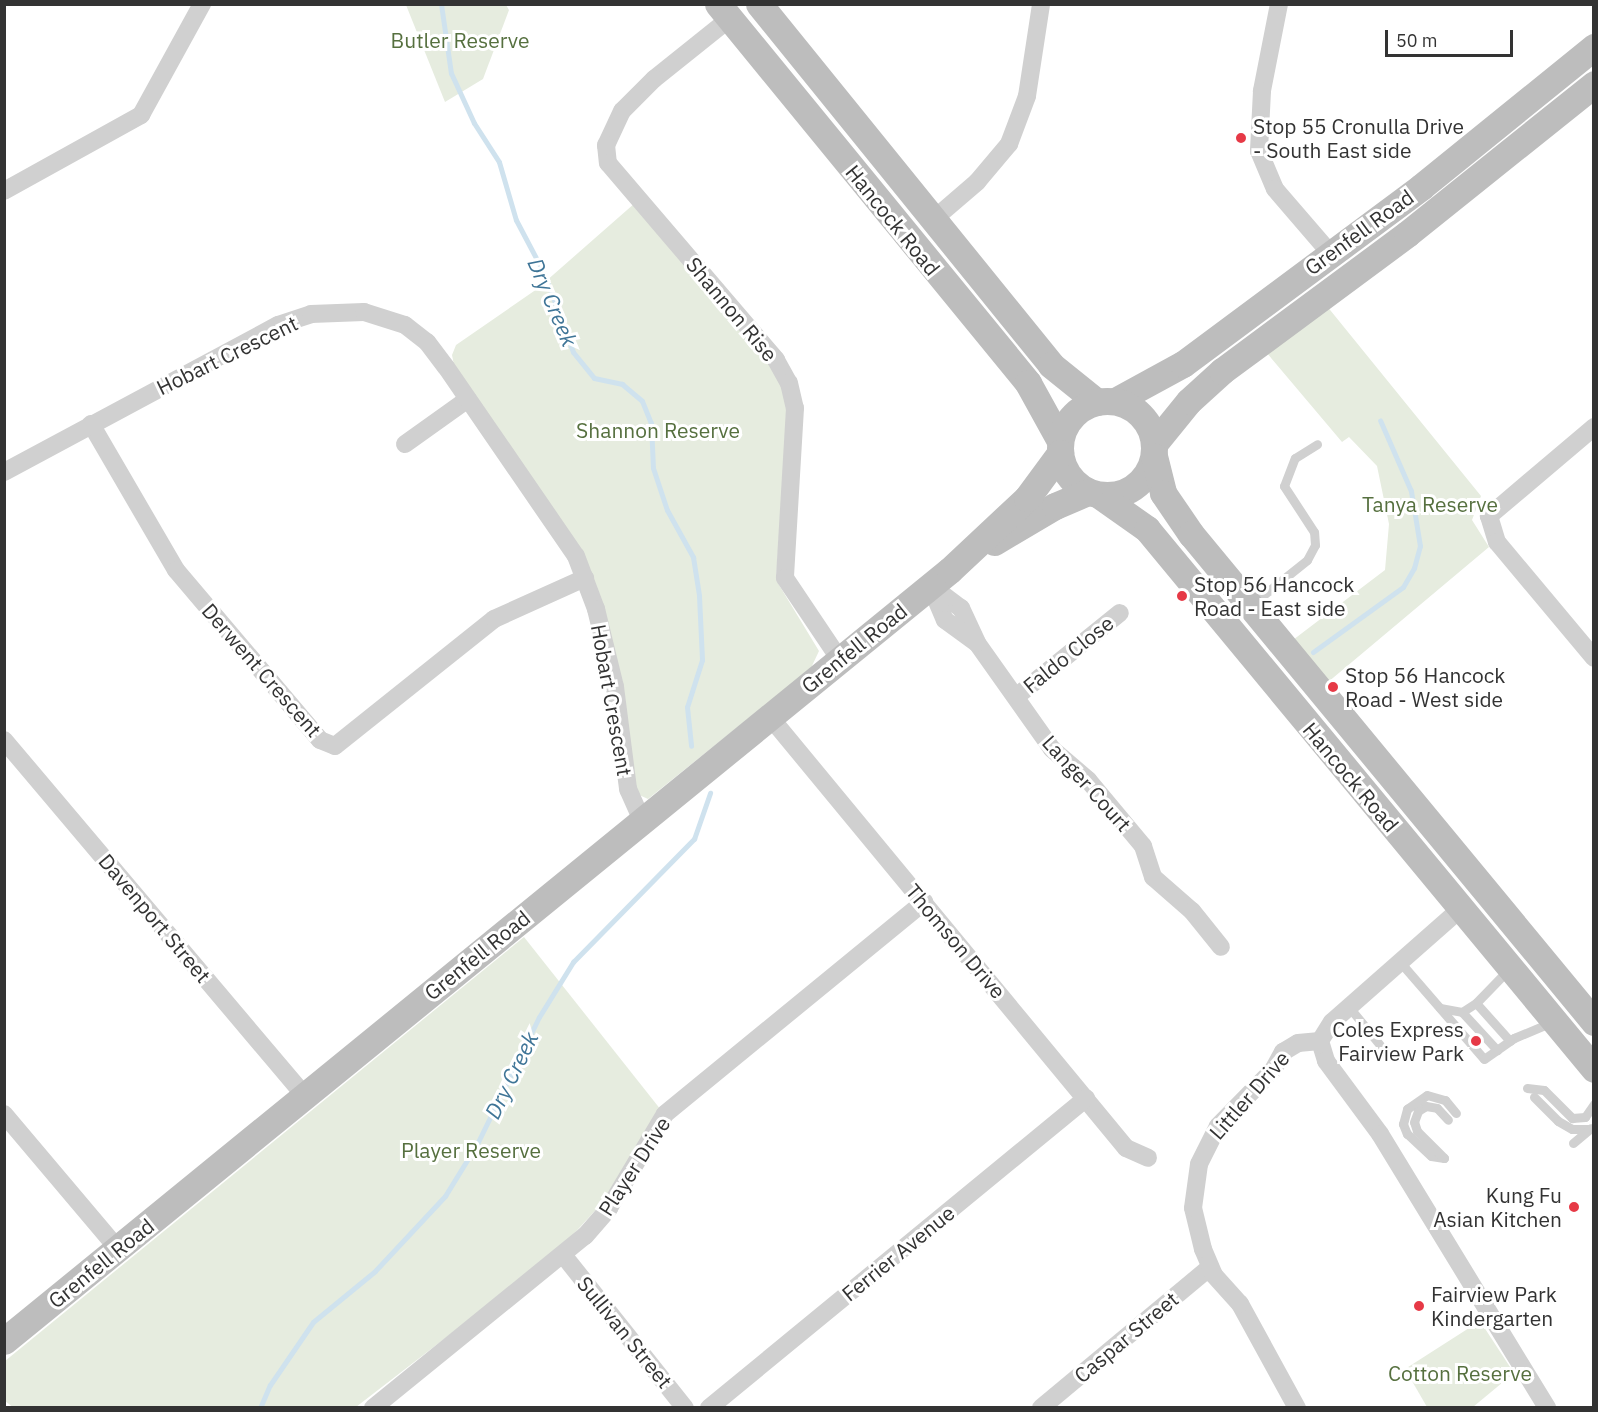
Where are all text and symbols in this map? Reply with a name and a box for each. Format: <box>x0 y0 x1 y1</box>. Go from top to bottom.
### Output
scale bar <box>1388 18 1516 56</box>
park label: Butler Reserve <box>391 27 529 53</box>
text: 50 m <box>1396 29 1438 52</box>
place label: Stop 55 Cronulla Drive - South East side <box>1253 113 1464 163</box>
marker: Stop 55 Cronulla Drive - South East side <box>1234 131 1248 145</box>
street label: Hancock Road <box>841 160 945 280</box>
street label: Grenfell Road <box>1300 184 1418 280</box>
street label: Shannon Rise <box>681 252 783 366</box>
water label: Dry Creek <box>523 254 583 350</box>
street label: Hobart Crescent <box>152 310 302 400</box>
park label: Shannon Reserve <box>576 417 740 443</box>
park label: Tanya Reserve <box>1362 491 1498 517</box>
place label: Stop 56 Hancock Road - East side <box>1194 571 1354 621</box>
marker: Stop 56 Hancock Road - East side <box>1175 589 1189 603</box>
street label: Derwent Crescent <box>197 598 327 742</box>
street label: Grenfell Road <box>796 598 912 698</box>
street label: Faldo Close <box>1018 610 1118 698</box>
street label: Hobart Crescent <box>586 622 638 778</box>
place label: Stop 56 Hancock Road - West side <box>1345 662 1505 712</box>
marker: Stop 56 Hancock Road - West side <box>1326 680 1340 694</box>
street label: Hancock Road <box>1298 717 1404 837</box>
street label: Langer Court <box>1037 730 1137 836</box>
street label: Davenport Street <box>94 848 216 988</box>
street label: Thomson Drive <box>901 879 1011 1003</box>
street label: Grenfell Road <box>419 905 535 1005</box>
place label: Coles Express Fairview Park <box>1332 1016 1464 1066</box>
water label: Dry Creek <box>479 1027 543 1123</box>
marker: Coles Express Fairview Park <box>1469 1034 1483 1048</box>
street label: Littler Drive <box>1204 1046 1294 1144</box>
street label: Player Drive <box>593 1112 675 1220</box>
park label: Player Reserve <box>401 1137 541 1163</box>
place label: Kung Fu Asian Kitchen <box>1433 1182 1562 1232</box>
street label: Ferrier Avenue <box>837 1200 959 1306</box>
marker: Kung Fu Asian Kitchen <box>1567 1200 1581 1214</box>
street label: Grenfell Road <box>43 1213 159 1313</box>
street label: Sullivan Street <box>572 1271 678 1393</box>
place label: Fairview Park Kindergarten <box>1431 1281 1557 1331</box>
street label: Caspar Street <box>1069 1286 1183 1388</box>
marker: Fairview Park Kindergarten <box>1412 1299 1426 1313</box>
park label: Cotton Reserve <box>1388 1360 1532 1386</box>

